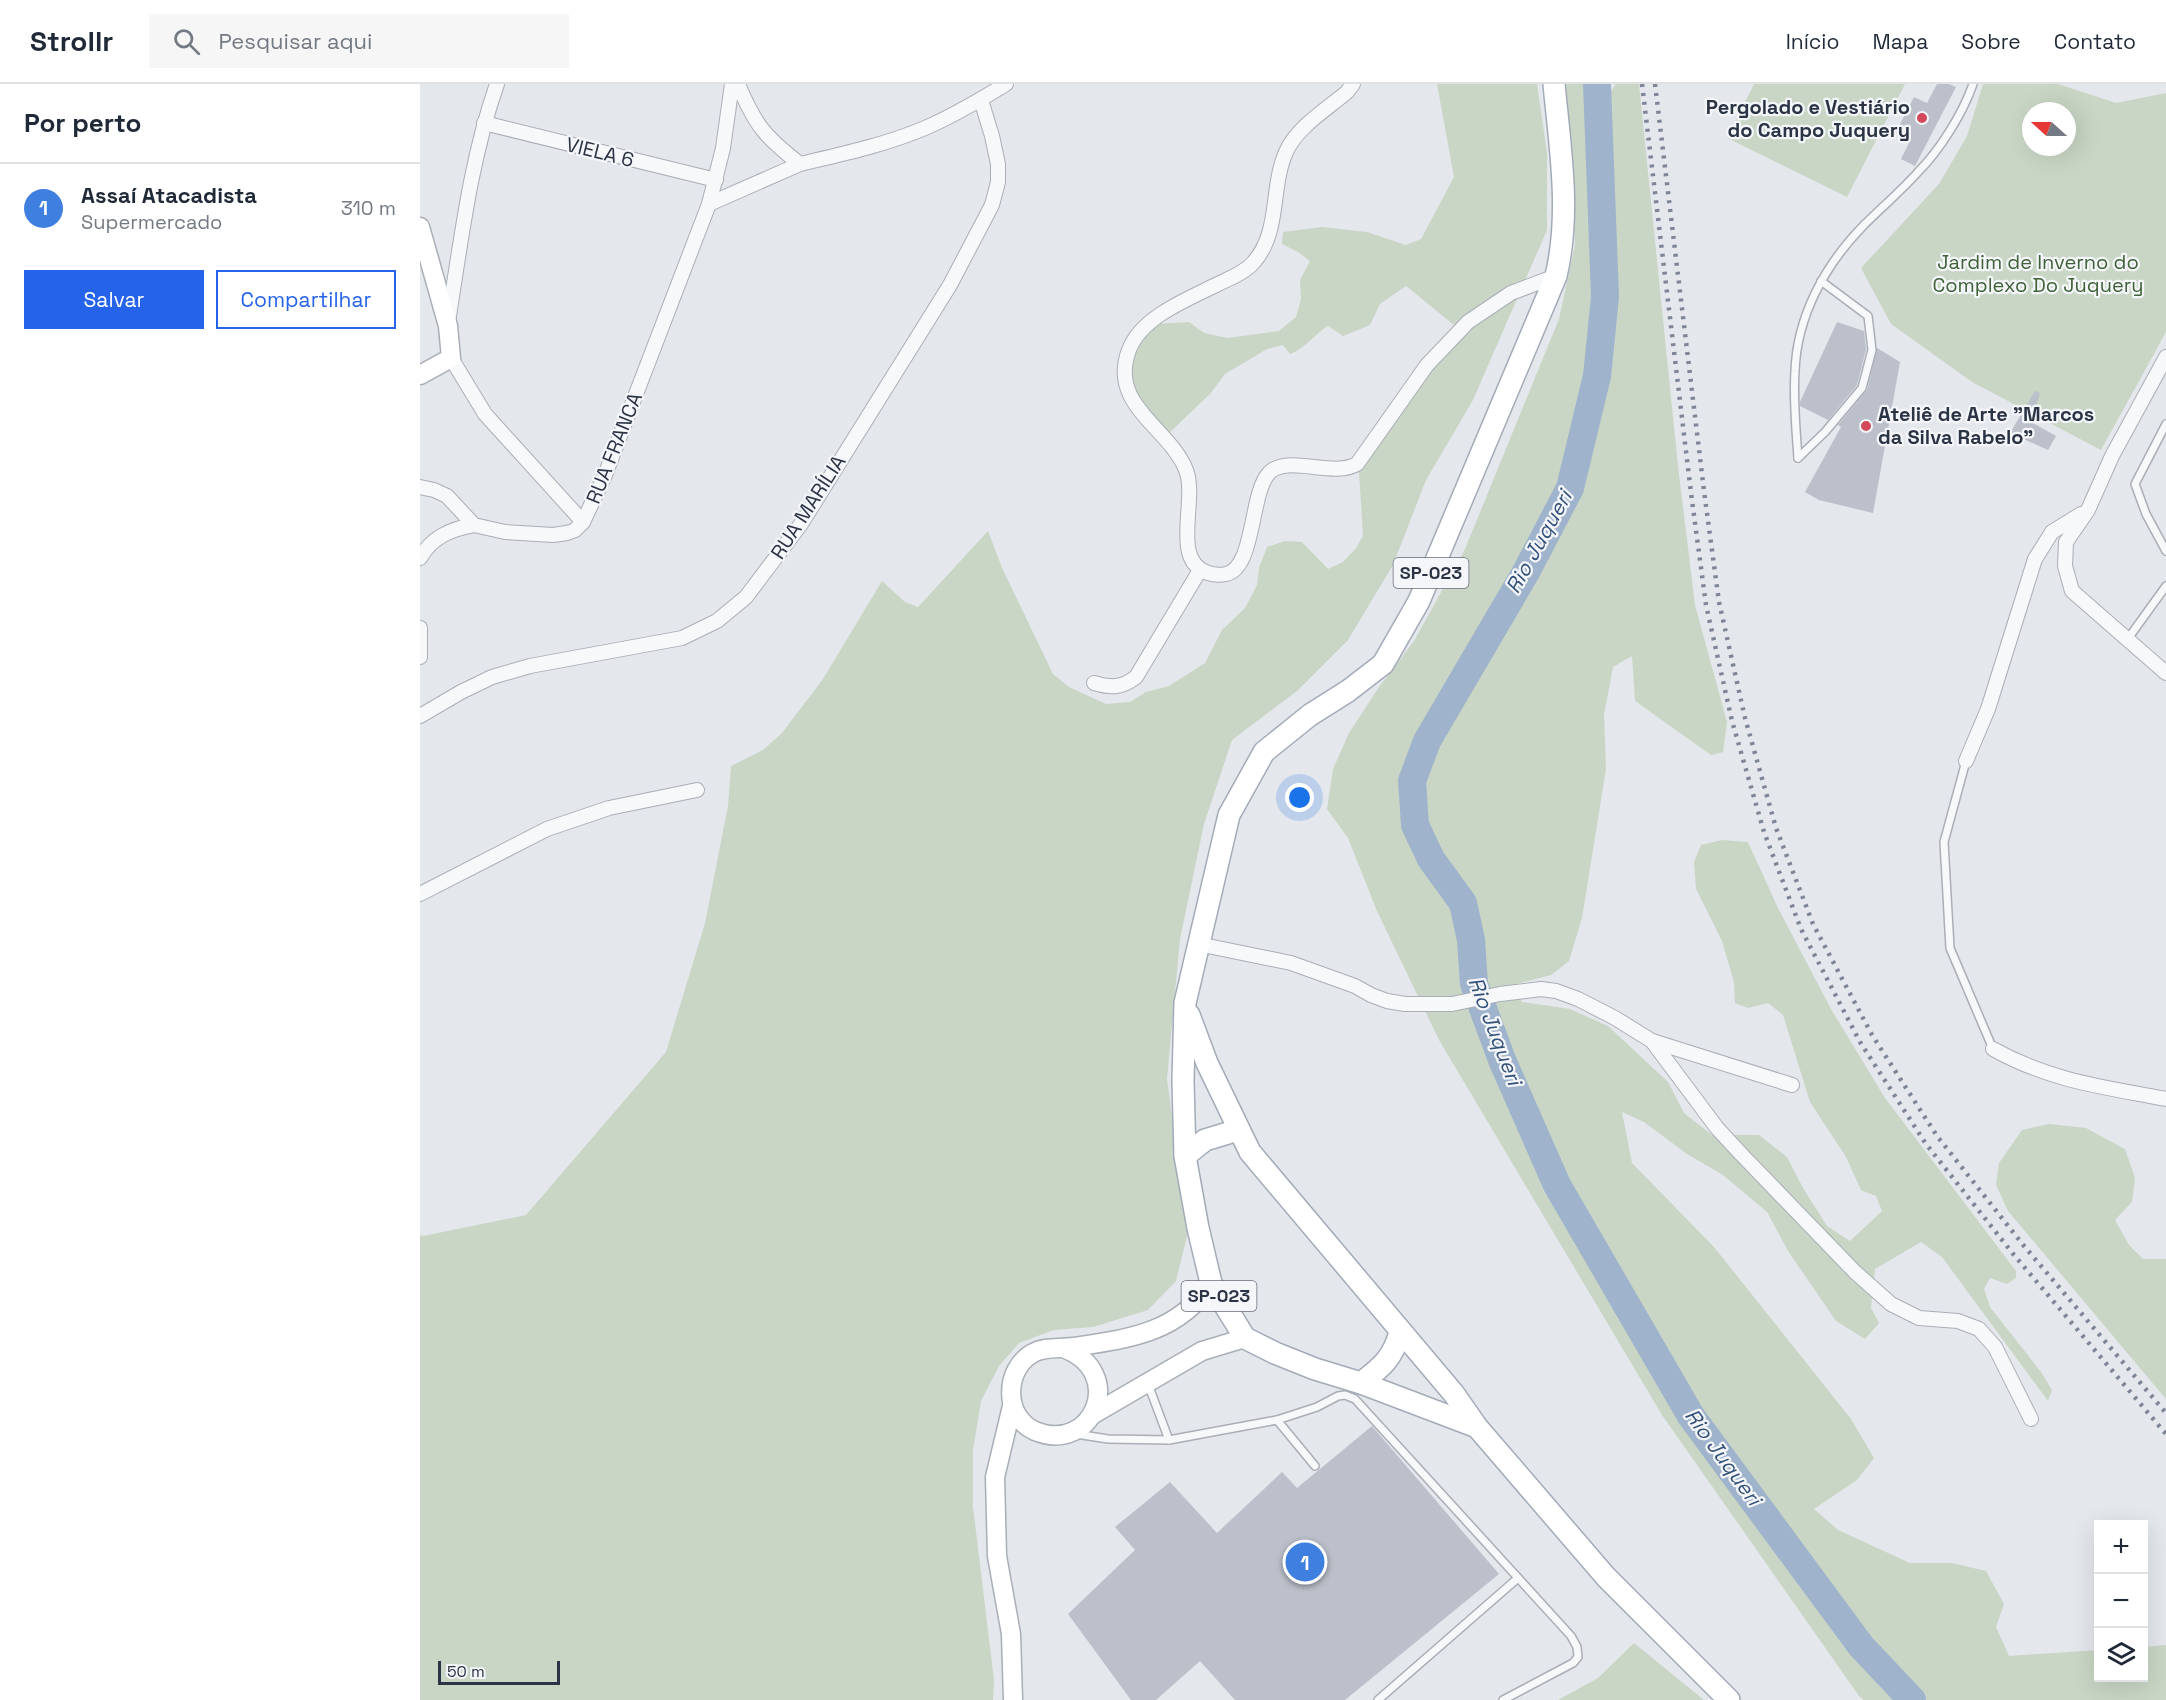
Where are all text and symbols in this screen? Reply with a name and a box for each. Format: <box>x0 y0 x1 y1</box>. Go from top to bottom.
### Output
search box <box>149 14 569 68</box>
text: Strollr <box>30 23 113 59</box>
icon: search <box>170 25 203 58</box>
text: Pesquisar aqui <box>218 27 372 55</box>
text: Início <box>1786 28 1839 55</box>
text: Mapa <box>1872 28 1928 55</box>
text: Sobre <box>1961 28 2021 55</box>
text: Contato <box>2054 28 2136 55</box>
place label: Pergolado e Vestiário do Campo Juquery <box>1706 94 1910 143</box>
north arrow <box>2022 102 2076 156</box>
text: Por perto <box>24 106 141 140</box>
marker: Pergolado e Vestiário do Campo Juquery <box>1915 111 1929 125</box>
street label: VIELA 6 <box>563 131 637 173</box>
text: Assaí Atacadista <box>81 181 257 209</box>
text: 1 <box>39 195 48 221</box>
text: 310 m <box>341 195 396 221</box>
text: Supermercado <box>81 209 222 235</box>
park label: Jardim de Inverno do Complexo Do Juquery <box>1932 249 2144 298</box>
button: Salvar <box>24 270 204 329</box>
button: Compartilhar <box>216 270 396 329</box>
street label: RUA FRANCA <box>580 388 648 507</box>
place label: Ateliê de Arte "Marcos da Silva Rabelo" <box>1878 401 2094 450</box>
marker: Ateliê de Arte "Marcos da Silva Rabelo" <box>1859 419 1873 433</box>
street label: RUA MARÍLIA <box>765 450 852 564</box>
water label: Rio Juqueri <box>1499 483 1579 598</box>
road number: SP-023 <box>1394 558 1468 588</box>
your location <box>1285 783 1314 812</box>
water label: Rio Juqueri <box>1463 973 1529 1091</box>
road number: SP-023 <box>1182 1281 1256 1311</box>
water label: Rio Juqueri <box>1679 1403 1769 1513</box>
map controls <box>2094 1520 2148 1682</box>
button: + <box>2094 1520 2148 1574</box>
pin: 1 <box>1286 1540 1324 1584</box>
button: − <box>2094 1574 2148 1628</box>
button: layers <box>2094 1628 2148 1682</box>
scale bar <box>438 1658 560 1686</box>
text: 50 m <box>447 1661 485 1682</box>

